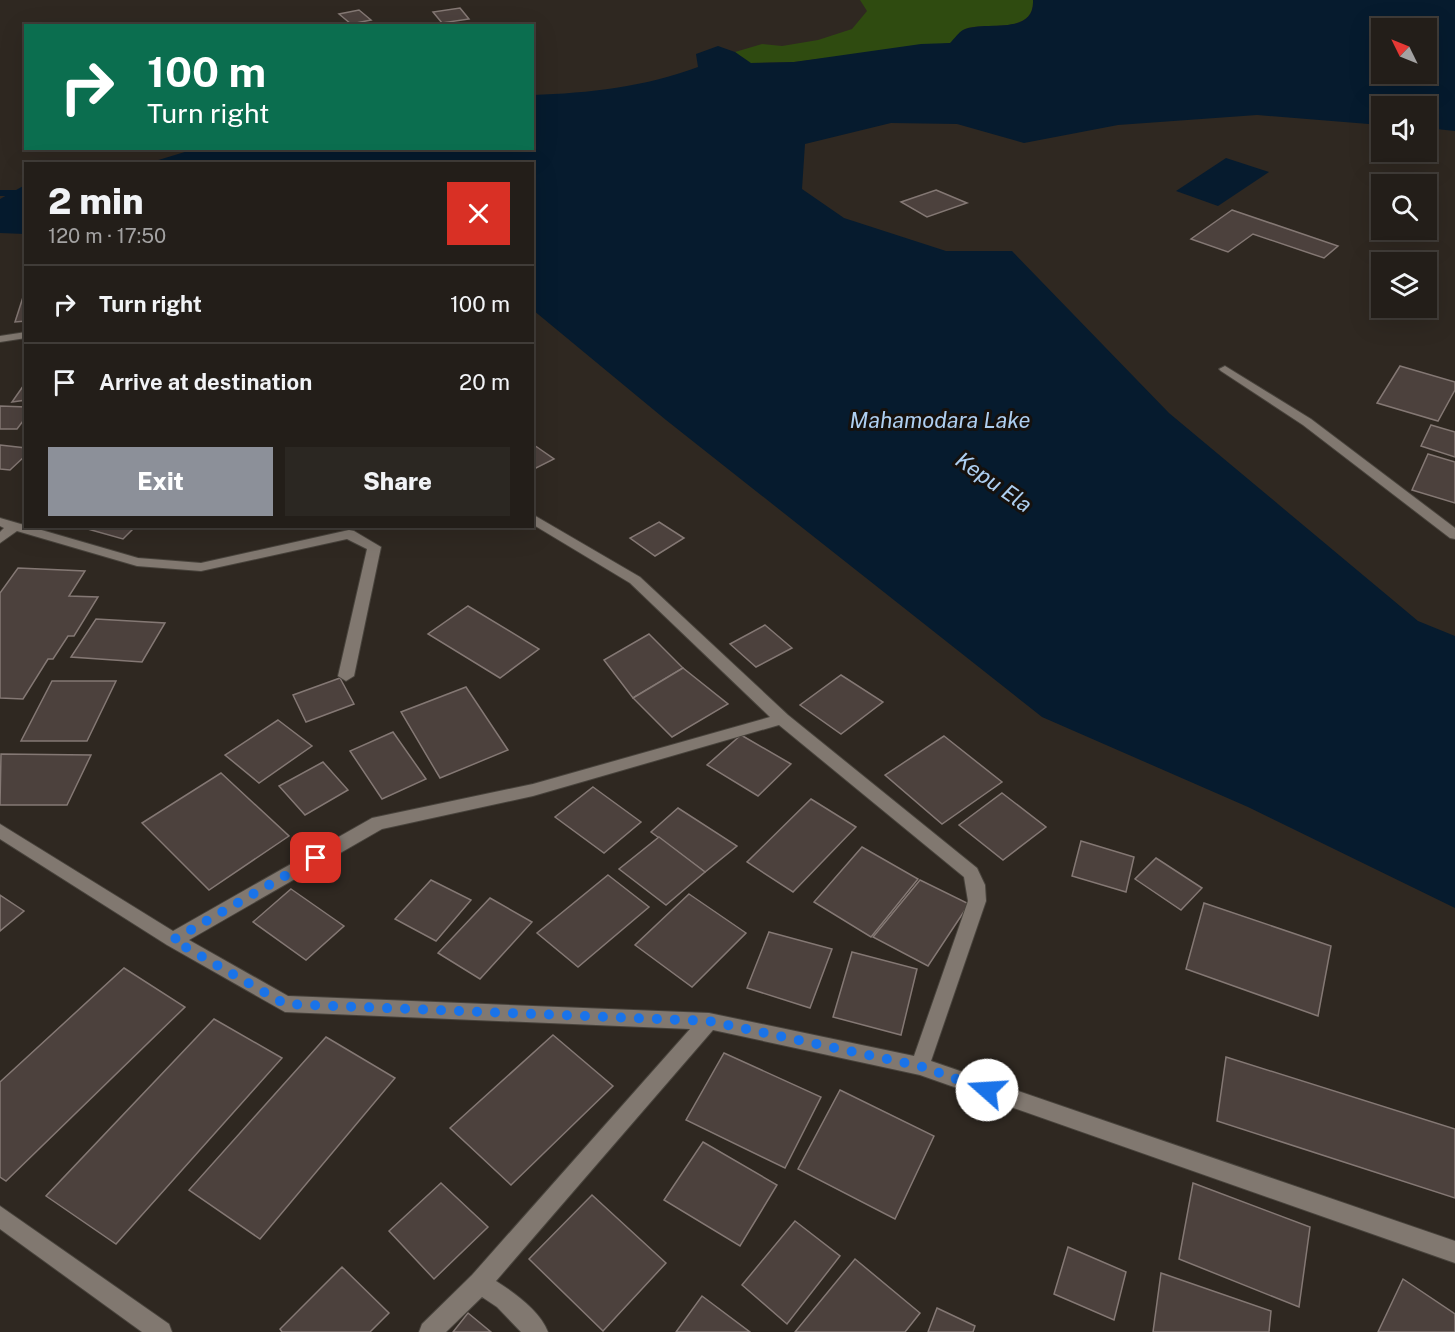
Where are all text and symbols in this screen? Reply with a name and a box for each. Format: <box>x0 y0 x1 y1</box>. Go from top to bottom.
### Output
north arrow <box>1371 18 1437 84</box>
map controls <box>1371 18 1437 318</box>
text: 100 m <box>147 47 266 96</box>
icon: right <box>48 48 126 126</box>
button: sound <box>1371 96 1437 162</box>
text: Turn right <box>147 97 270 129</box>
button: search <box>1371 174 1437 240</box>
text: 2 min <box>48 180 144 222</box>
button: close <box>447 182 510 245</box>
text: 120 m · 17:50 <box>48 224 166 248</box>
button: layers <box>1371 252 1437 318</box>
icon: right <box>48 288 81 321</box>
text: Turn right <box>99 291 202 317</box>
text: 100 m <box>450 291 510 317</box>
icon: arrive <box>48 366 81 399</box>
text: Arrive at destination <box>99 369 312 395</box>
text: 20 m <box>459 369 510 395</box>
water label: Mahamodara Lake <box>850 407 1031 433</box>
water label: Kepu Ela <box>951 446 1037 518</box>
button: Exit <box>48 447 273 516</box>
button: Share <box>285 447 510 516</box>
pin <box>290 832 341 883</box>
icon: arrive <box>299 841 332 874</box>
position arrow <box>955 1058 1019 1122</box>

